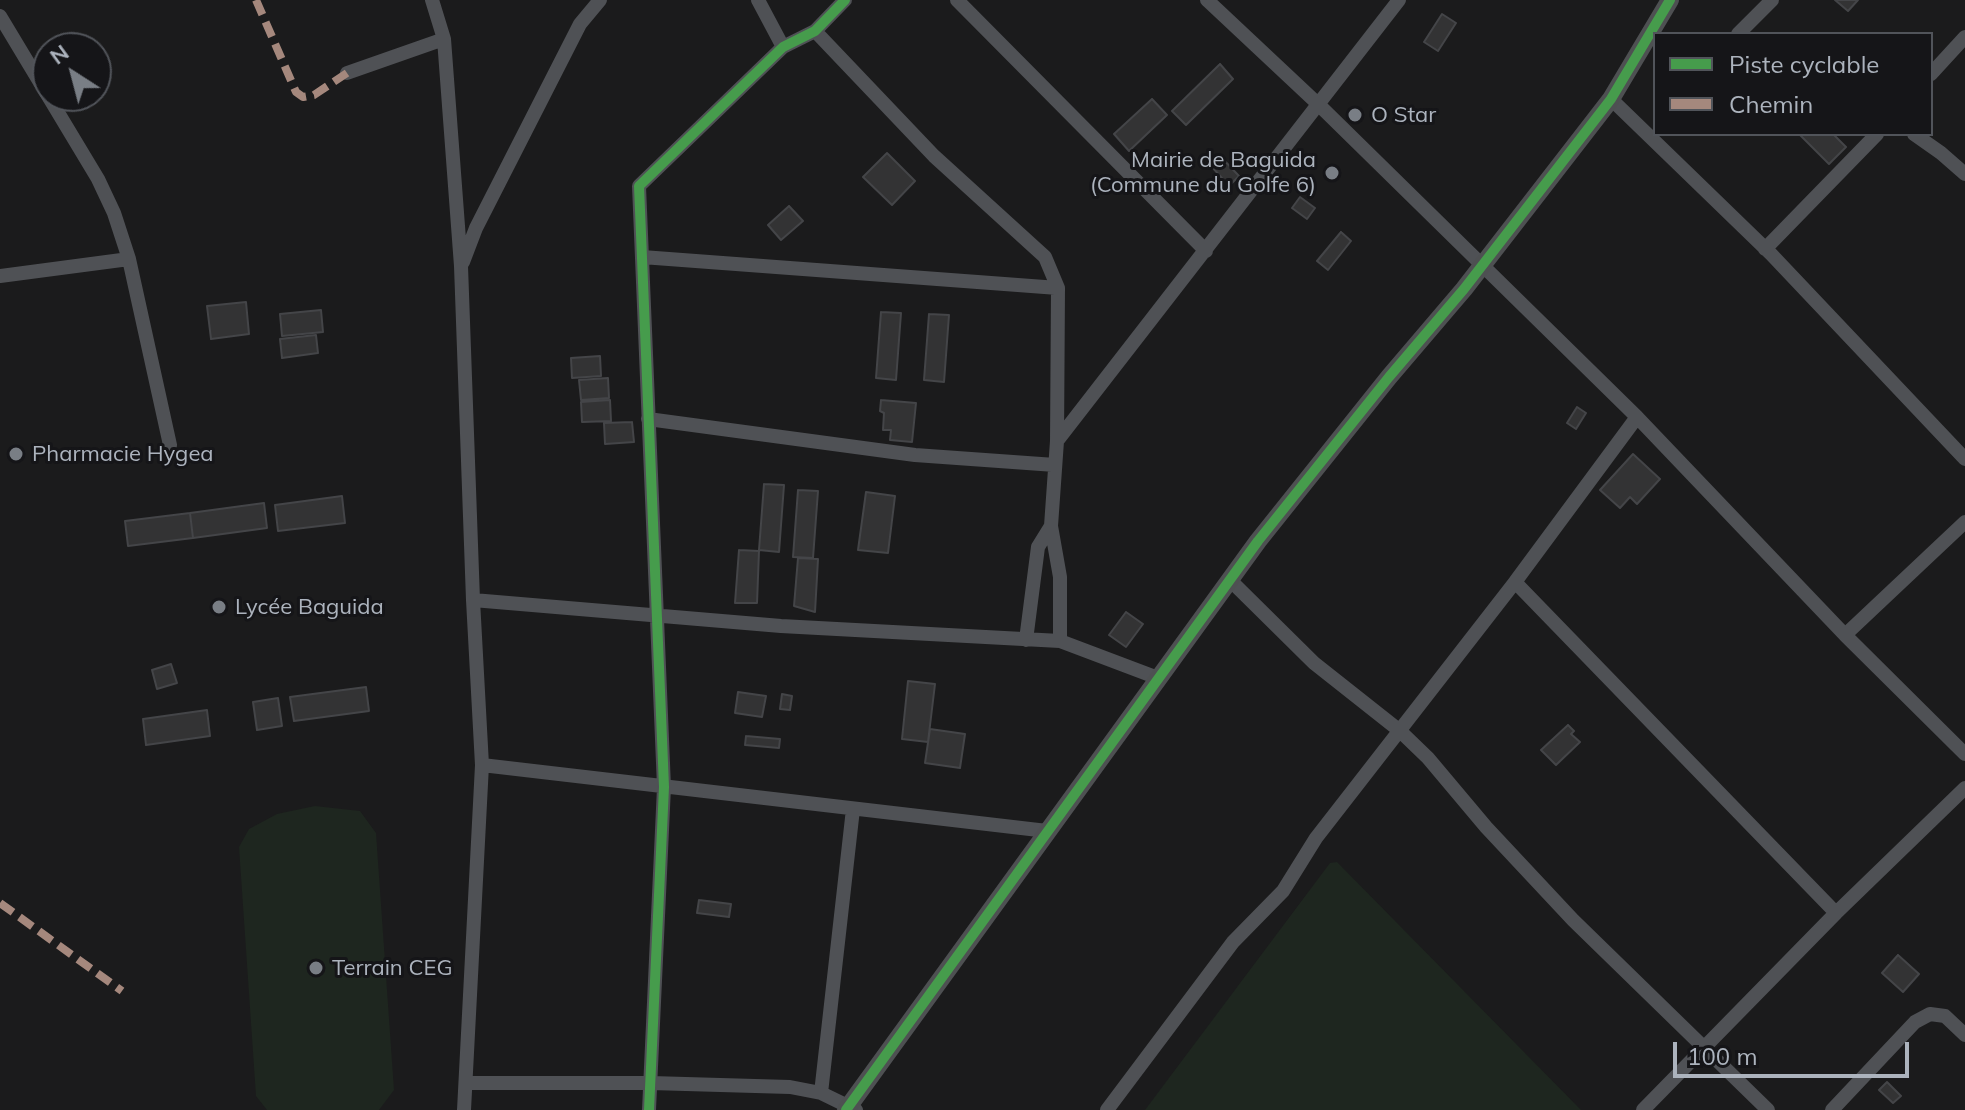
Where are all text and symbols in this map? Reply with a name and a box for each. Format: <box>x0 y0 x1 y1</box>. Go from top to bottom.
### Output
north arrow <box>32 32 112 112</box>
legend <box>1653 32 1933 136</box>
text: N <box>44 38 74 70</box>
text: Piste cyclable <box>1729 49 1879 79</box>
text: Chemin <box>1729 89 1813 119</box>
place label: O Star <box>1371 102 1436 128</box>
marker: O Star <box>1346 106 1364 124</box>
place label: Mairie de Baguida (Commune du Golfe 6) <box>1090 147 1316 198</box>
marker: Mairie de Baguida (Commune du Golfe 6) <box>1323 164 1341 182</box>
place label: Pharmacie Hygea <box>32 441 214 467</box>
marker: Pharmacie Hygea <box>7 445 25 463</box>
place label: Lycée Baguida <box>235 594 384 620</box>
marker: Lycée Baguida <box>210 598 228 616</box>
place label: Terrain CEG <box>332 955 453 981</box>
marker: Terrain CEG <box>307 959 325 977</box>
scale bar <box>1677 1026 1913 1076</box>
text: 100 m <box>1687 1041 1758 1071</box>

